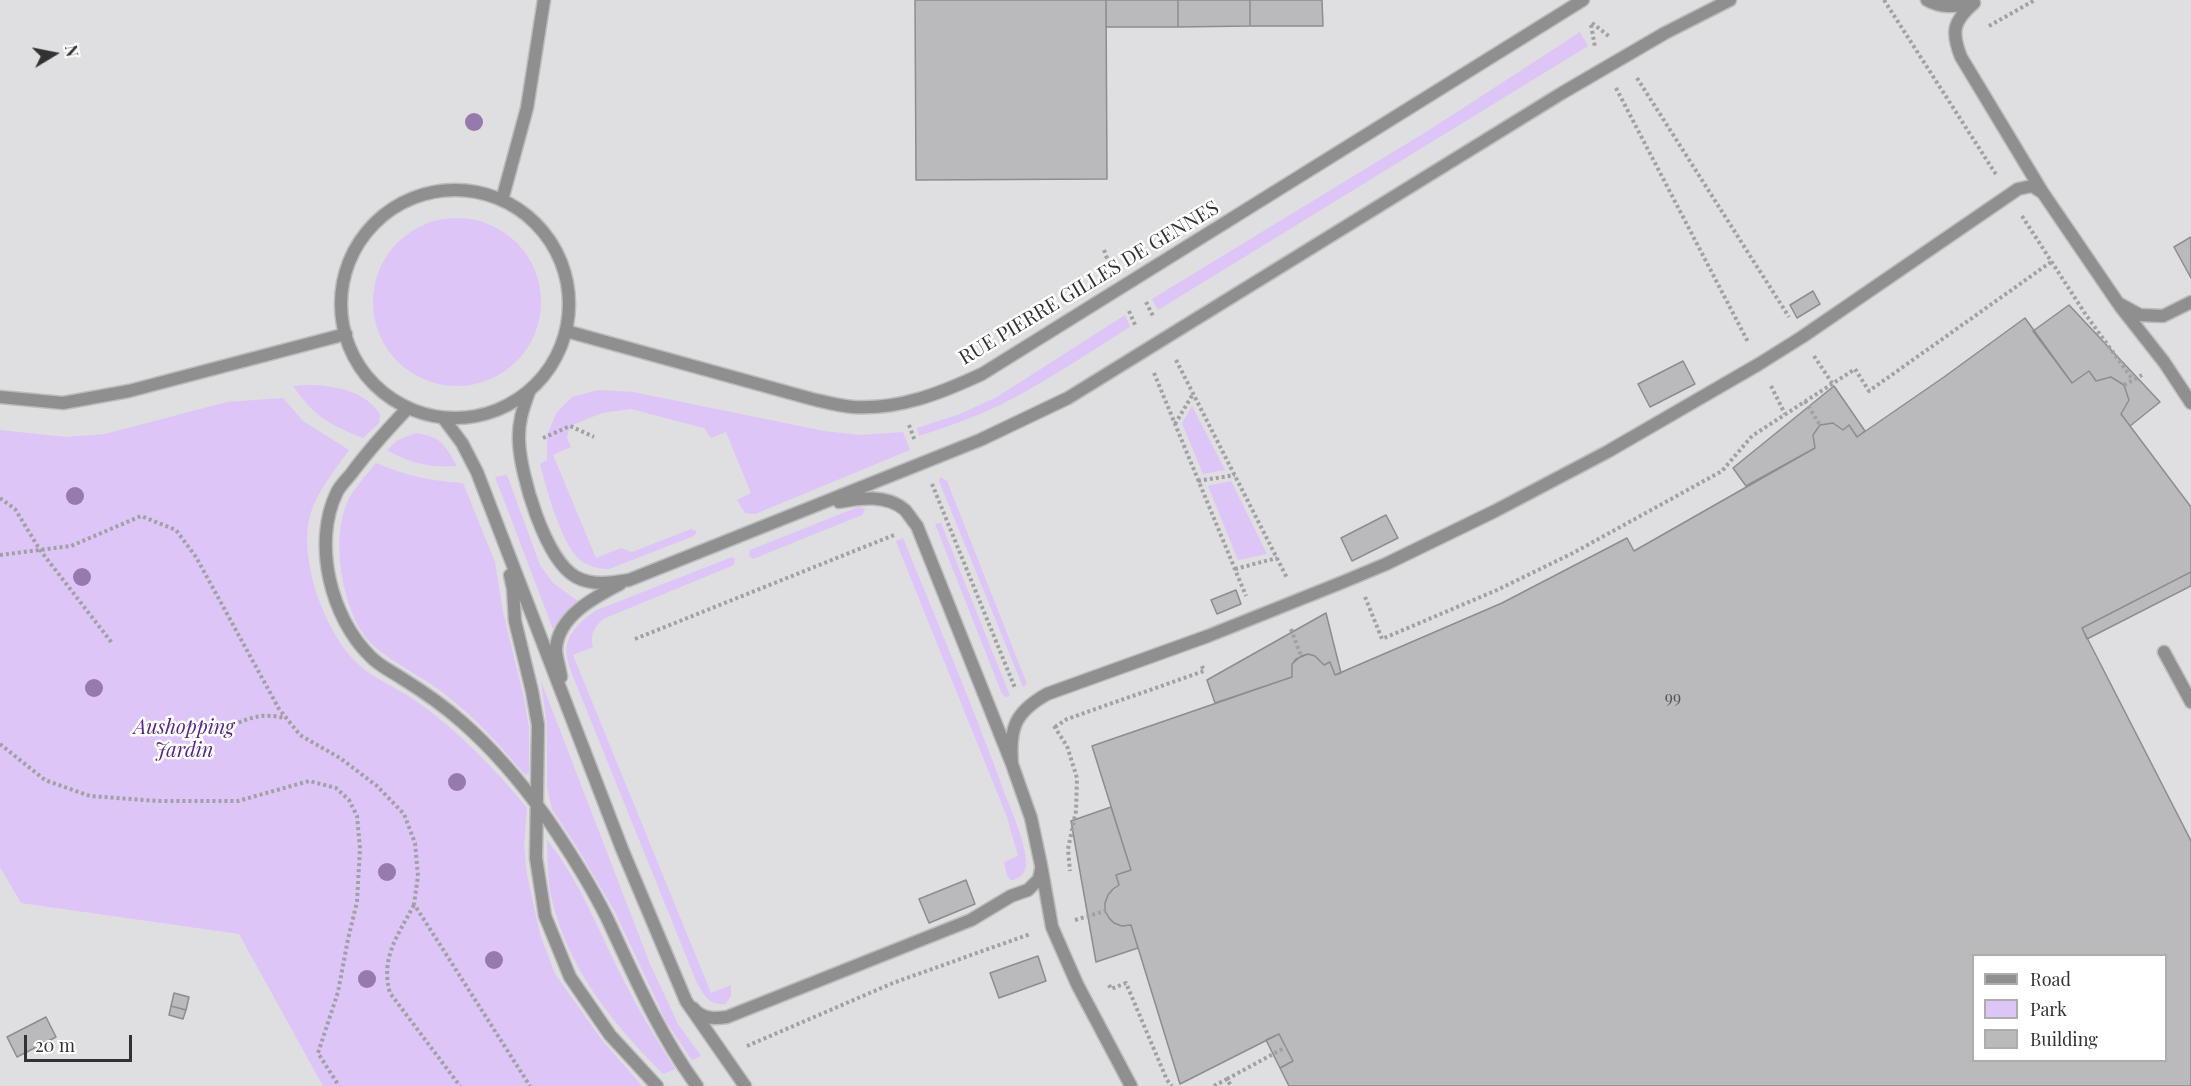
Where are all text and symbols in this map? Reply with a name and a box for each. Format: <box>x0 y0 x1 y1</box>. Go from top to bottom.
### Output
north arrow <box>24 24 84 84</box>
text: N <box>61 43 84 58</box>
street label: RUE PIERRE GILLES DE GENNES <box>955 196 1223 370</box>
house number: 99 <box>1665 688 1681 708</box>
park label: Aushopping Jardin <box>134 716 234 763</box>
legend <box>1972 954 2167 1062</box>
text: Road <box>2030 967 2071 991</box>
text: Park <box>2030 997 2067 1021</box>
scale bar <box>27 1023 135 1061</box>
text: Building <box>2030 1027 2098 1051</box>
text: 20 m <box>35 1033 75 1057</box>

